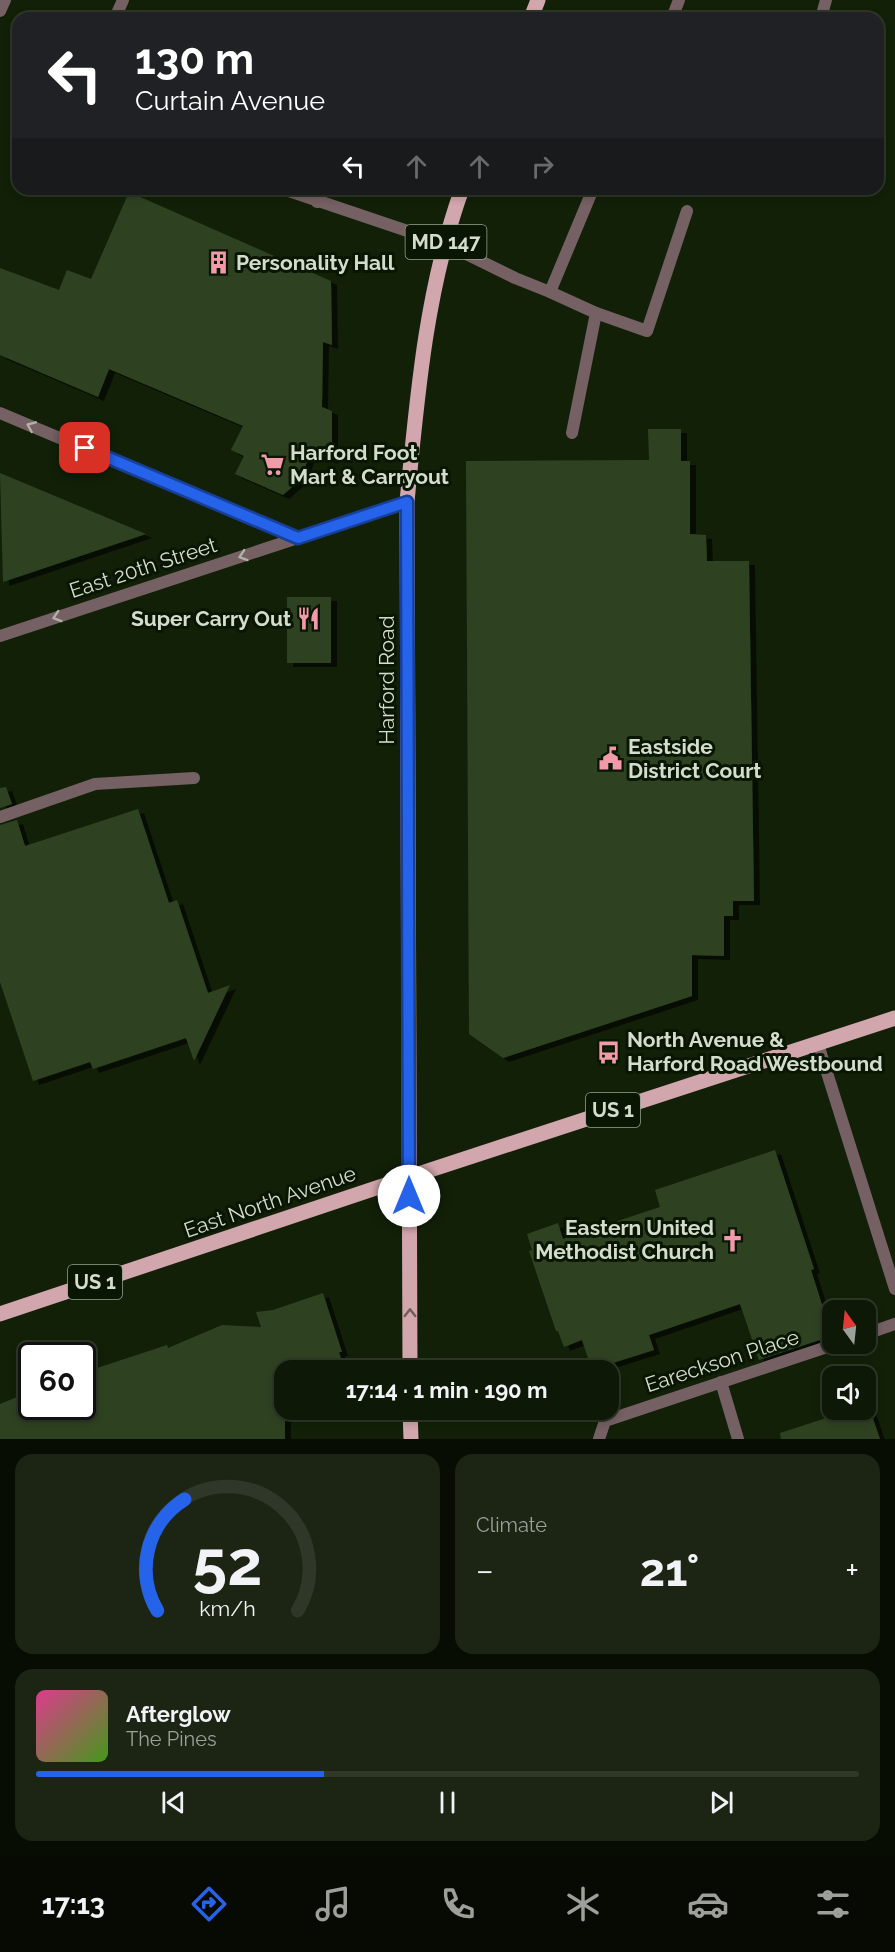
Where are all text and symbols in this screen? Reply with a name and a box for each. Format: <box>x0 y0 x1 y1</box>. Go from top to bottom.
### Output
text: 130 m <box>135 35 254 84</box>
icon: left <box>36 36 114 114</box>
text: Curtain Avenue <box>135 85 325 116</box>
icon: left <box>337 150 370 183</box>
icon: ahead <box>400 150 433 183</box>
icon: ahead <box>463 150 496 183</box>
icon: right <box>526 150 559 183</box>
road number: MD 147 <box>406 225 486 259</box>
building icon: Personality Hall <box>205 250 231 276</box>
place label: Personality Hall <box>236 250 395 275</box>
one-way arrow <box>27 421 38 433</box>
pin <box>59 422 110 473</box>
icon: arrive <box>68 431 101 464</box>
place label: Harford Foot Mart & Carryout <box>290 440 449 489</box>
supermarket icon: Harford Foot Mart & Carryout <box>259 452 285 478</box>
street label: East 20th Street <box>66 532 220 603</box>
one-way arrow <box>238 549 249 561</box>
place label: Super Carry Out <box>131 606 291 631</box>
restaurant icon: Super Carry Out <box>296 606 322 632</box>
one-way arrow <box>52 610 63 622</box>
street label: Harford Road <box>374 615 399 745</box>
place label: Eastside District Court <box>628 734 761 783</box>
public building icon: Eastside District Court <box>597 746 623 772</box>
place label: North Avenue & Harford Road Westbound <box>627 1027 883 1076</box>
bus stop icon: North Avenue & Harford Road Westbound <box>596 1039 622 1065</box>
road number: US 1 <box>586 1093 640 1127</box>
street label: East North Avenue <box>181 1160 359 1243</box>
position arrow <box>377 1164 441 1228</box>
place label: Eastern United Methodist Church <box>535 1215 714 1264</box>
church icon: Eastern United Methodist Church <box>719 1227 745 1253</box>
road number: US 1 <box>68 1265 122 1299</box>
north arrow <box>822 1300 876 1354</box>
map controls <box>822 1300 876 1420</box>
one-way arrow <box>404 1308 416 1317</box>
street label: Eareckson Place <box>642 1324 802 1397</box>
speed limit sign: 60 <box>18 1342 96 1420</box>
button: sound <box>822 1366 876 1420</box>
text: 17:14 · 1 min · 190 m <box>346 1377 547 1403</box>
text: Climate <box>476 1513 547 1537</box>
text: 52 <box>193 1526 262 1600</box>
text: 21° <box>640 1544 699 1597</box>
text: − <box>476 1551 494 1590</box>
text: + <box>845 1551 859 1590</box>
text: km/h <box>199 1596 256 1621</box>
text: Afterglow <box>126 1701 231 1727</box>
text: The Pines <box>126 1727 217 1751</box>
icon: previous <box>157 1786 190 1819</box>
icon: pause <box>431 1786 464 1819</box>
icon: next <box>705 1786 738 1819</box>
icon: directions <box>188 1883 230 1925</box>
icon: music <box>312 1883 354 1925</box>
icon: phone <box>437 1883 479 1925</box>
icon: climate <box>562 1883 604 1925</box>
icon: car <box>687 1883 729 1925</box>
icon: filters <box>812 1883 854 1925</box>
text: 17:13 <box>41 1889 105 1920</box>

